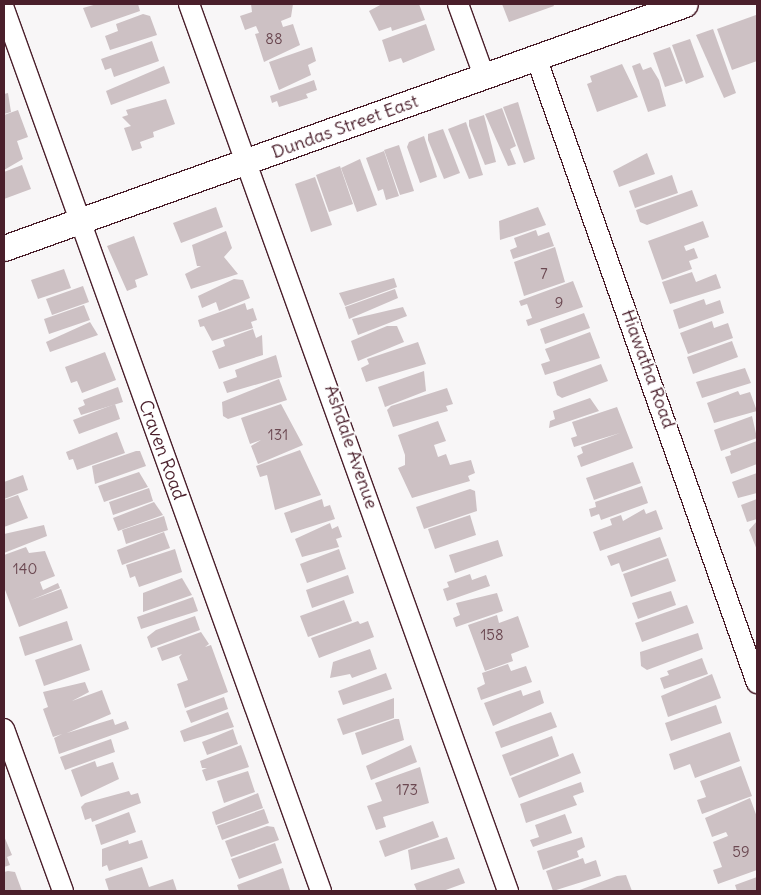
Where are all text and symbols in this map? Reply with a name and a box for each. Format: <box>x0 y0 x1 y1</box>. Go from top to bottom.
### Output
house number: 88 <box>265 30 283 48</box>
street label: Dundas Street East <box>269 90 421 164</box>
house number: 7 <box>540 265 548 283</box>
house number: 9 <box>555 294 563 312</box>
street label: Hiawatha Road <box>616 307 680 431</box>
street label: Ashdale Avenue <box>320 382 382 512</box>
street label: Craven Road <box>134 397 190 503</box>
house number: 131 <box>268 426 288 444</box>
house number: 140 <box>13 560 37 578</box>
house number: 158 <box>480 626 504 644</box>
house number: 173 <box>396 781 418 799</box>
house number: 59 <box>732 843 750 861</box>

